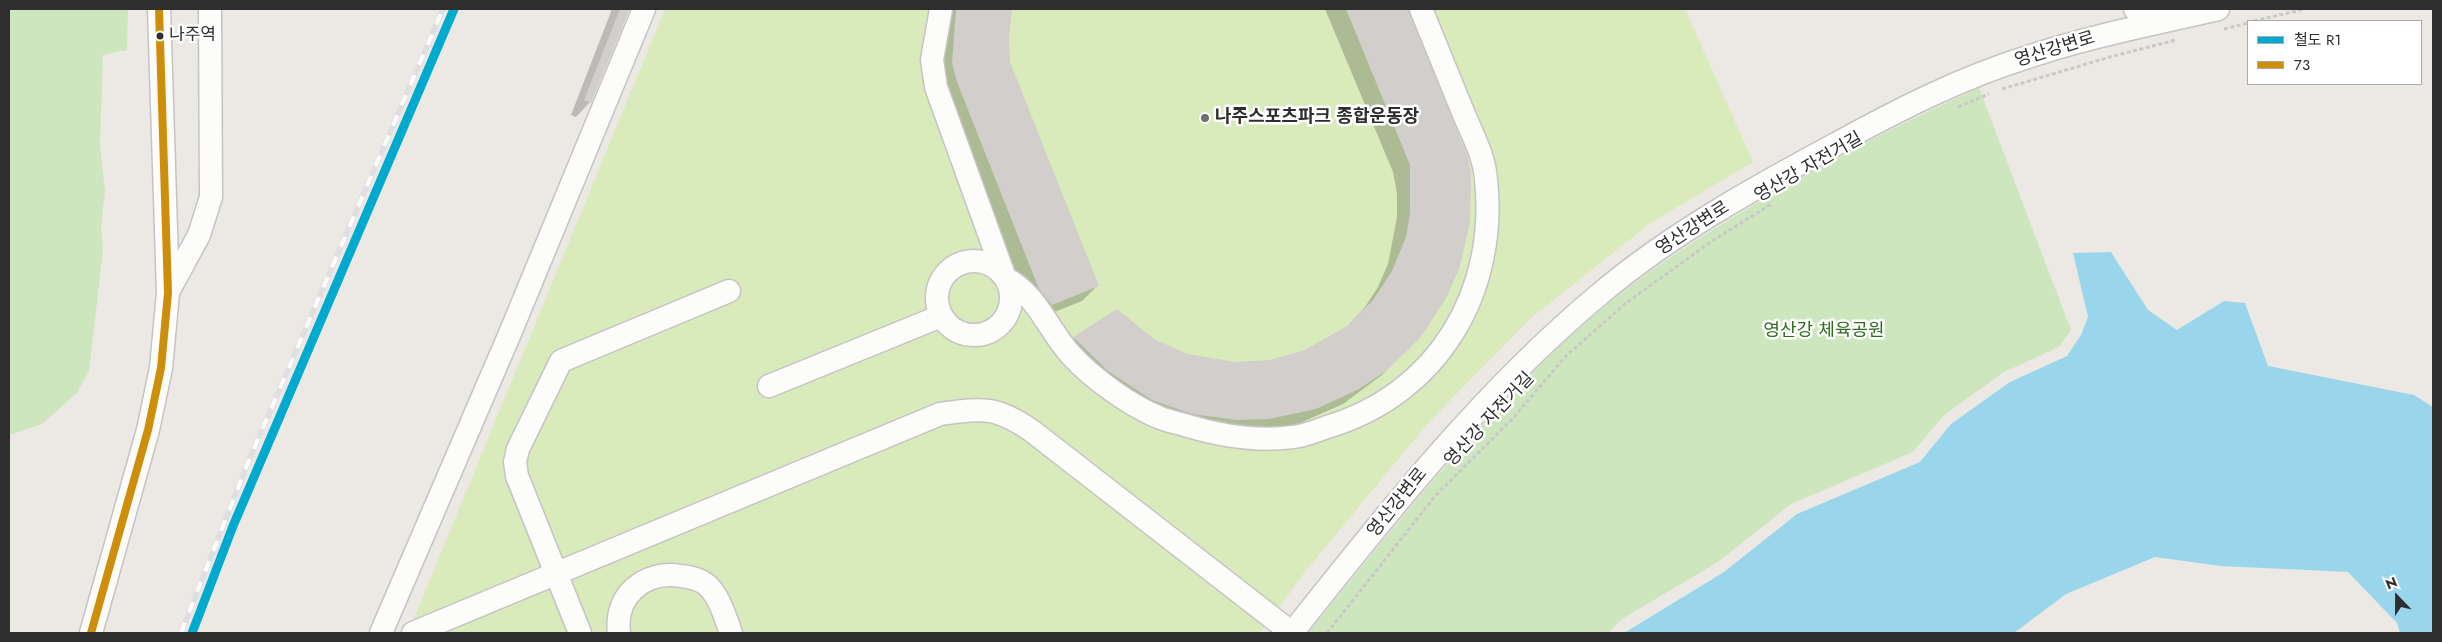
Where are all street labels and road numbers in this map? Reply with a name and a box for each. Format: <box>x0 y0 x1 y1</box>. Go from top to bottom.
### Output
street label: 영산강변로 <box>2012 28 2098 72</box>
street label: 영산강 자전거길 <box>1751 128 1867 208</box>
street label: 영산강변로 <box>1652 197 1734 261</box>
street label: 영산강 자전거길 <box>1441 368 1539 472</box>
street label: 영산강변로 <box>1364 464 1432 542</box>

